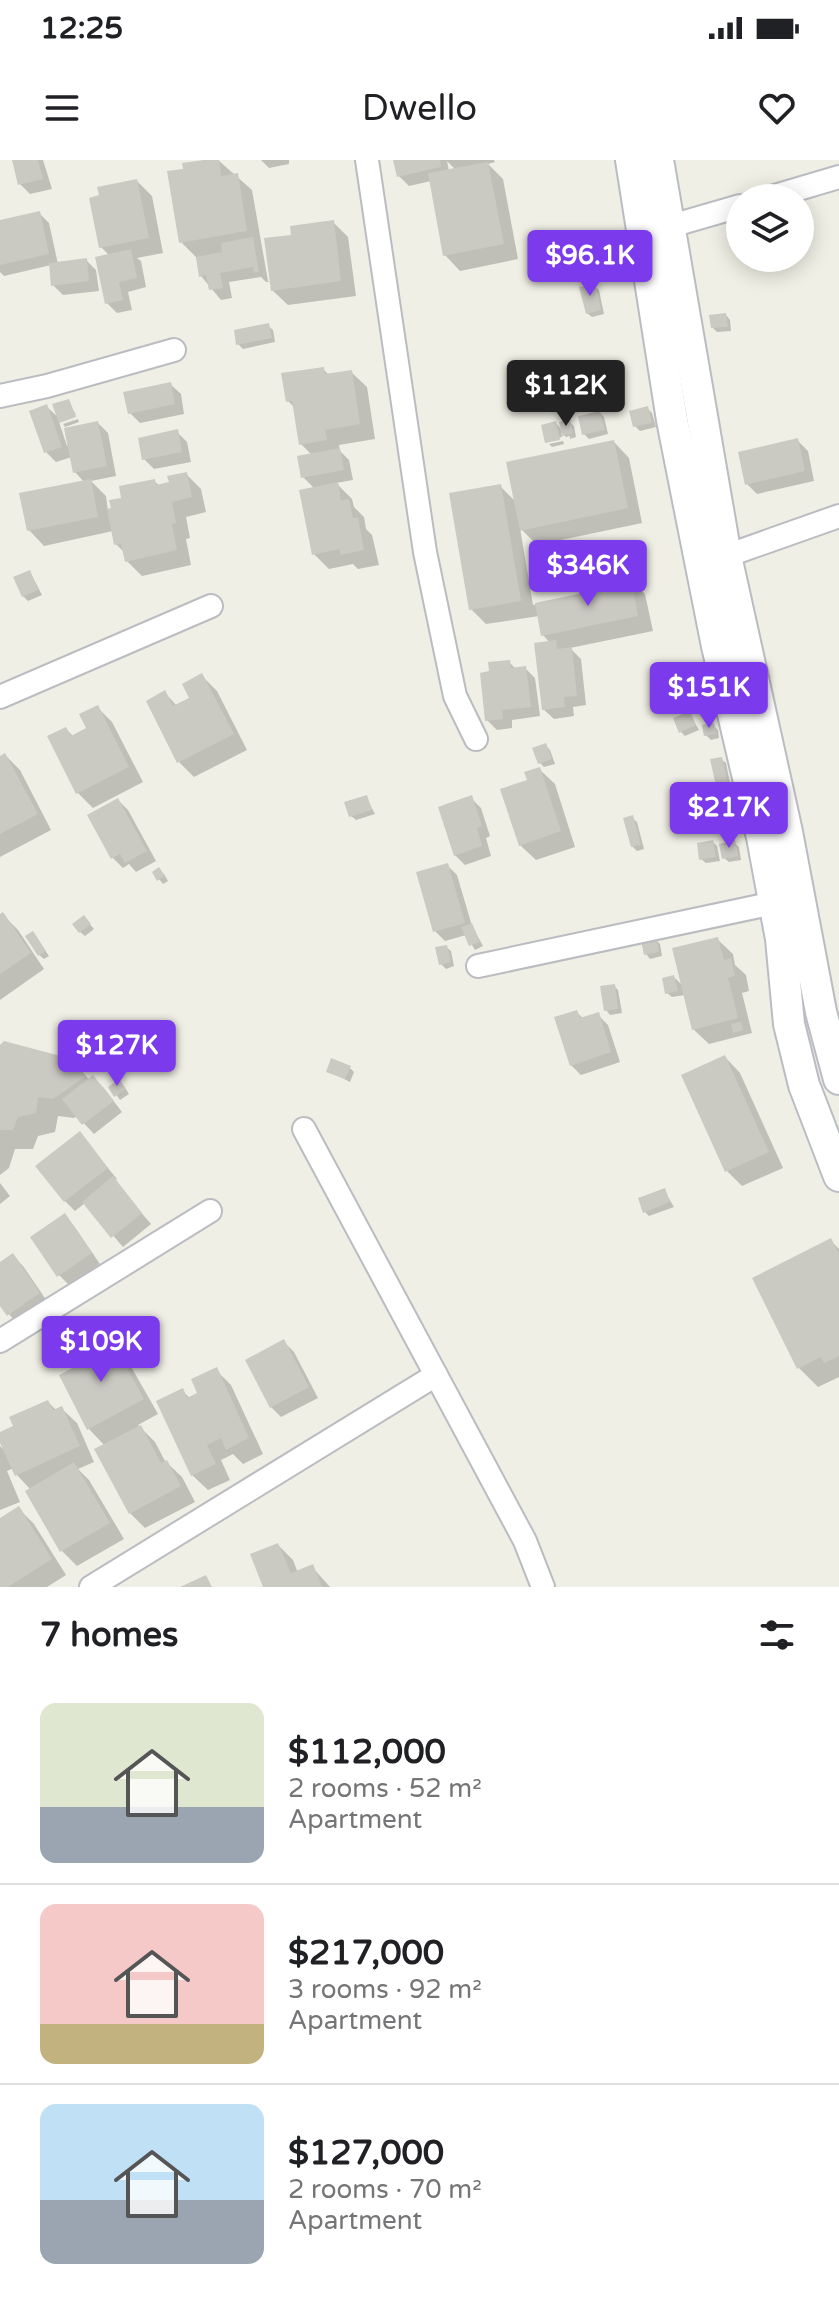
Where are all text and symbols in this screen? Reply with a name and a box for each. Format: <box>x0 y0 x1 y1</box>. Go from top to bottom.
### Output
text: 12:25 <box>40 10 123 47</box>
icon: menu <box>40 86 84 130</box>
icon: heart <box>755 86 799 130</box>
text: Dwello <box>362 87 477 130</box>
map controls <box>726 184 814 272</box>
button: layers <box>726 184 814 272</box>
pin: $96.1K <box>525 230 655 298</box>
text: $96.1K <box>545 240 635 271</box>
pin: $112K <box>510 360 622 428</box>
text: $112K <box>525 370 607 401</box>
pin: $346K <box>532 540 644 608</box>
text: $346K <box>547 550 629 581</box>
pin: $151K <box>653 662 765 730</box>
text: $151K <box>668 672 750 703</box>
pin: $217K <box>673 782 785 850</box>
text: $217K <box>688 792 770 823</box>
pin: $127K <box>61 1020 173 1088</box>
text: $127K <box>76 1030 158 1061</box>
pin: $109K <box>45 1316 157 1384</box>
text: $109K <box>60 1326 142 1357</box>
icon: filters <box>755 1613 799 1657</box>
text: 7 homes <box>40 1615 178 1656</box>
text: $112,000 <box>288 1732 446 1773</box>
icon: home <box>104 1735 200 1831</box>
text: 2 rooms · 52 m² <box>288 1773 482 1804</box>
text: Apartment <box>288 1804 422 1835</box>
text: $217,000 <box>288 1933 444 1974</box>
icon: home <box>104 1936 200 2032</box>
text: 3 rooms · 92 m² <box>288 1974 482 2005</box>
text: Apartment <box>288 2005 422 2036</box>
text: $127,000 <box>288 2133 444 2174</box>
icon: home <box>104 2136 200 2232</box>
text: 2 rooms · 70 m² <box>288 2174 482 2205</box>
text: Apartment <box>288 2205 422 2236</box>

